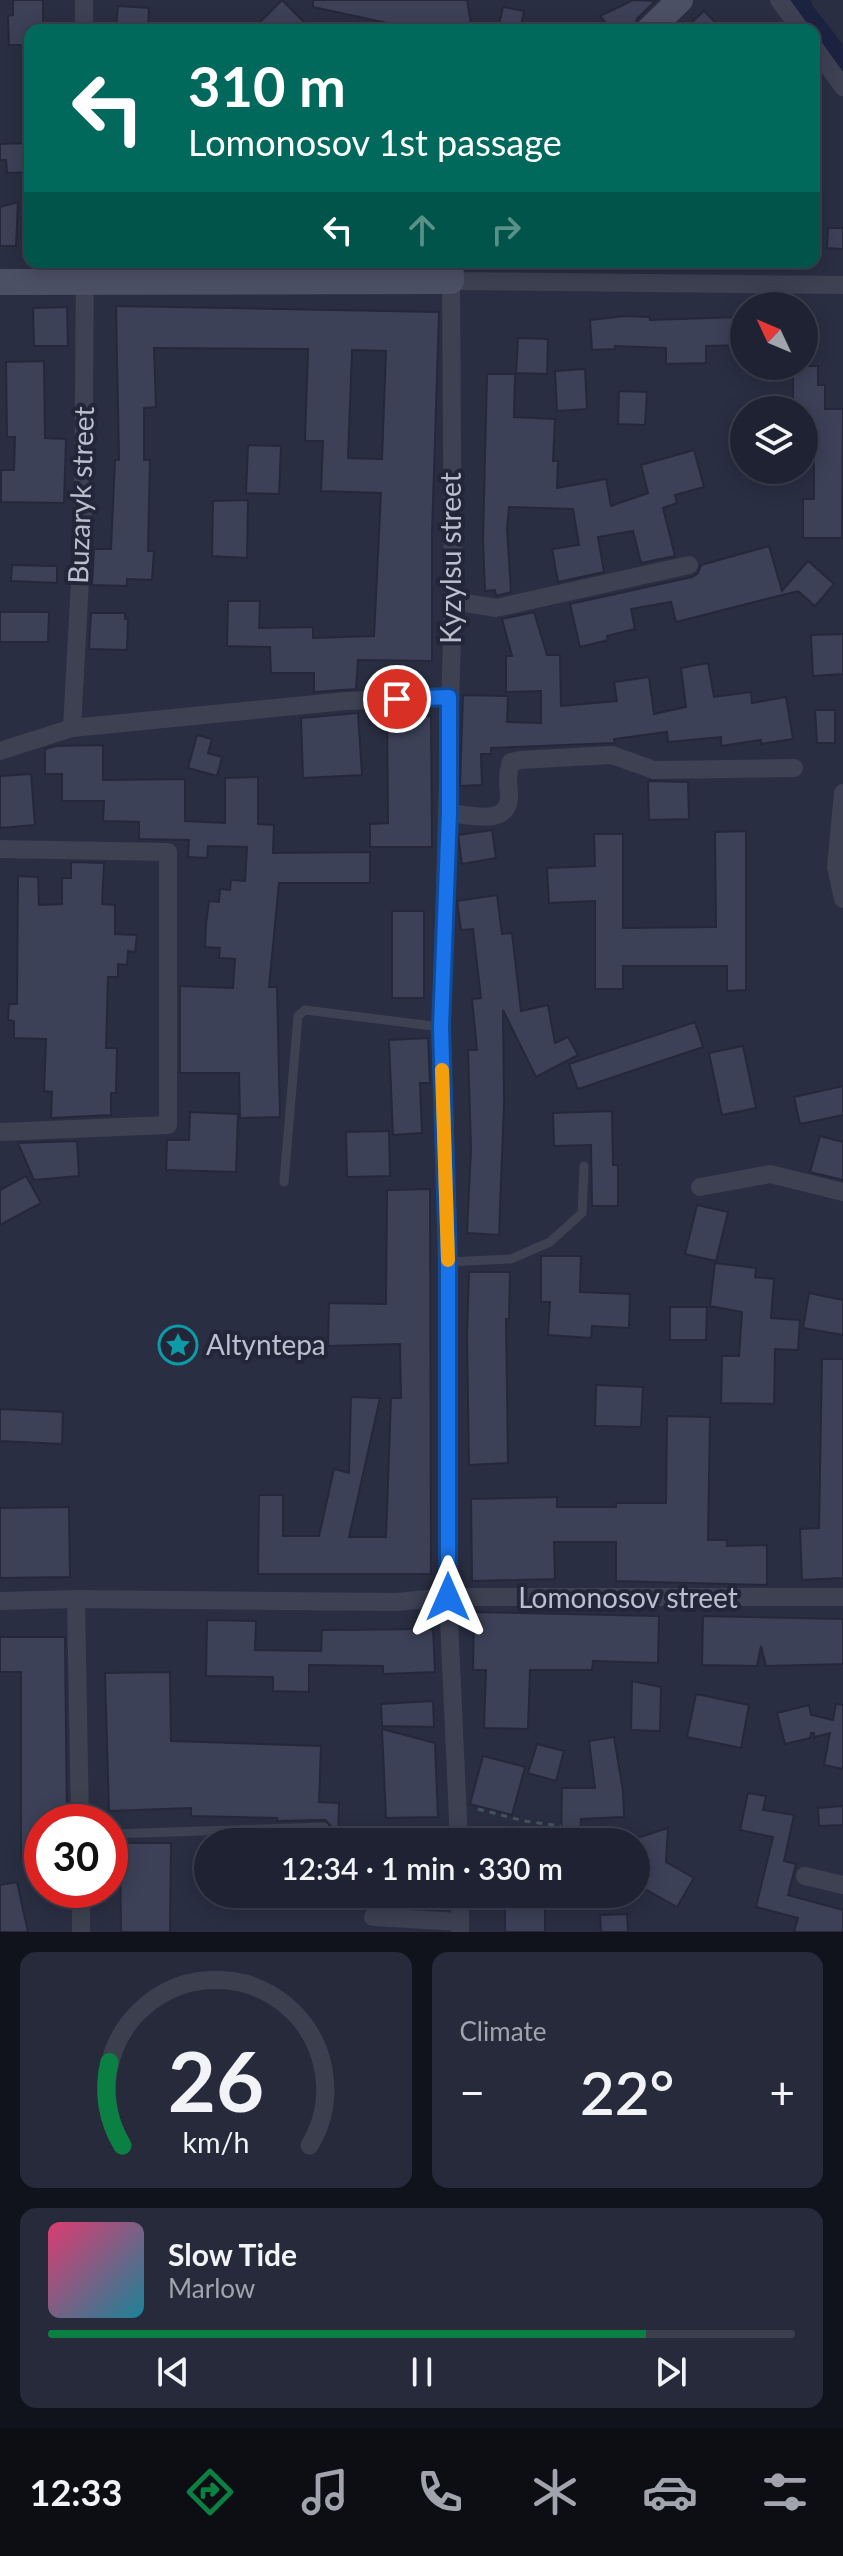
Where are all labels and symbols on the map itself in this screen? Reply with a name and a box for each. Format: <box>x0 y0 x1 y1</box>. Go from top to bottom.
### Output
north arrow <box>730 292 818 380</box>
street label: Buzaryk street <box>60 406 100 584</box>
street label: Kyzylsu street <box>433 472 467 644</box>
pin <box>363 665 431 733</box>
place icon: Altyntepa <box>157 1324 199 1366</box>
place label: Altyntepa <box>206 1327 326 1361</box>
position arrow <box>406 1555 490 1639</box>
street label: Lomonosov street <box>518 1580 738 1614</box>
speed limit sign: 30 <box>24 1804 128 1908</box>

